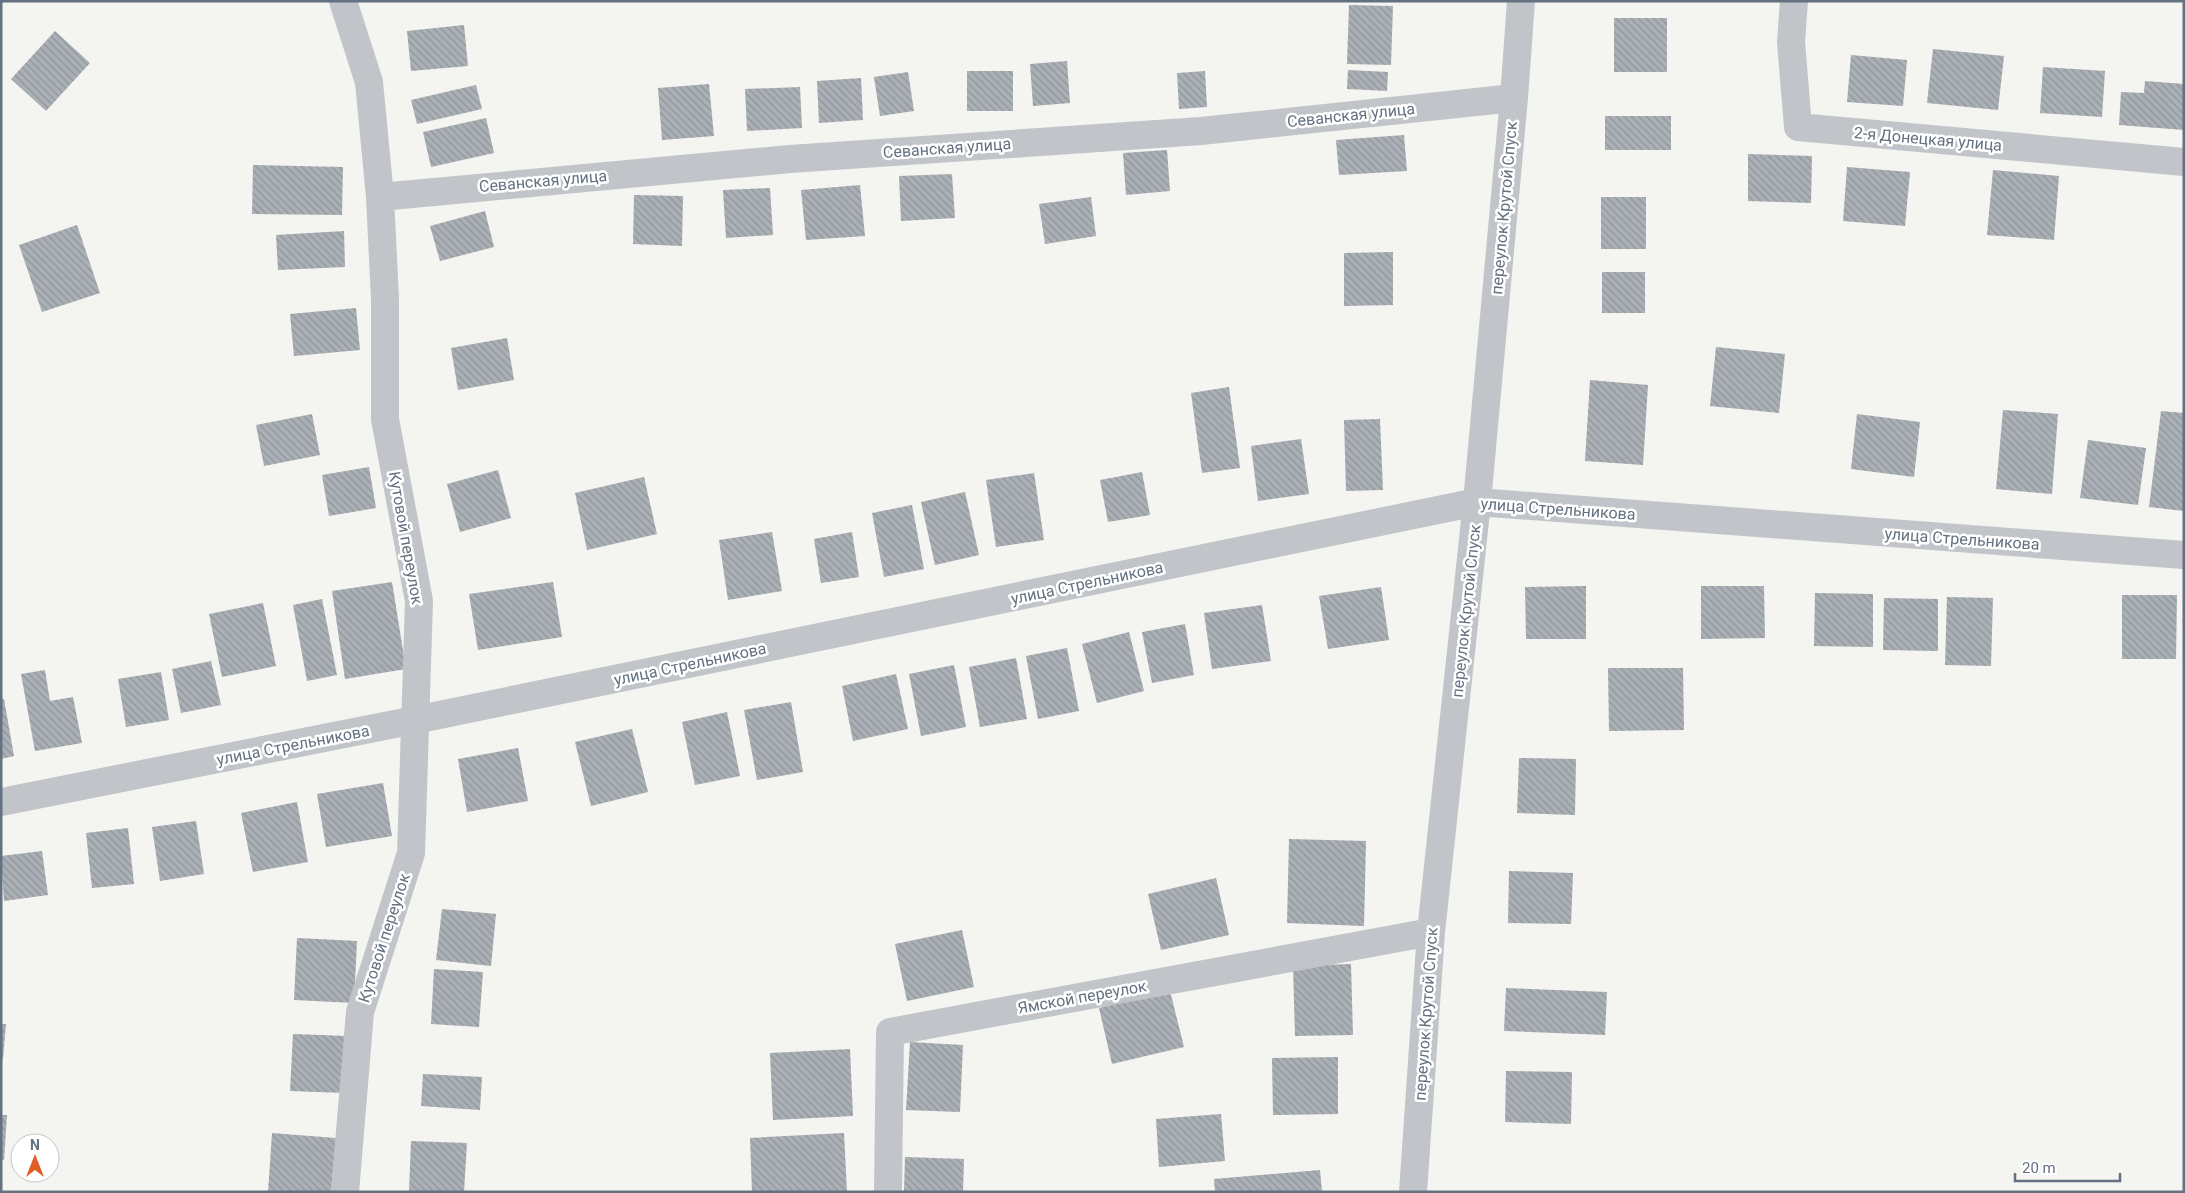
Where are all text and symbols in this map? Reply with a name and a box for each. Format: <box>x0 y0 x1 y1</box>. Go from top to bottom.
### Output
street label: Севанская улица <box>1286 99 1416 131</box>
street label: переулок Крутой Спуск <box>1487 120 1521 295</box>
street label: 2-я Донецкая улица <box>1853 123 2003 155</box>
street label: Севанская улица <box>882 134 1012 162</box>
street label: Севанская улица <box>478 166 608 196</box>
street label: Кутовой переулок <box>385 470 427 606</box>
street label: улица Стрельникова <box>1480 494 1636 524</box>
street label: переулок Крутой Спуск <box>1447 523 1485 698</box>
street label: улица Стрельникова <box>1884 524 2040 554</box>
street label: улица Стрельникова <box>1009 558 1165 608</box>
street label: улица Стрельникова <box>612 639 768 689</box>
street label: улица Стрельникова <box>215 721 371 769</box>
street label: Кутовой переулок <box>354 871 414 1005</box>
street label: переулок Крутой Спуск <box>1410 926 1442 1101</box>
street label: Ямской переулок <box>1016 976 1148 1018</box>
north arrow <box>10 1133 60 1183</box>
text: N <box>30 1137 40 1153</box>
scale bar <box>2015 1150 2120 1182</box>
text: 20 m <box>2022 1159 2056 1177</box>

